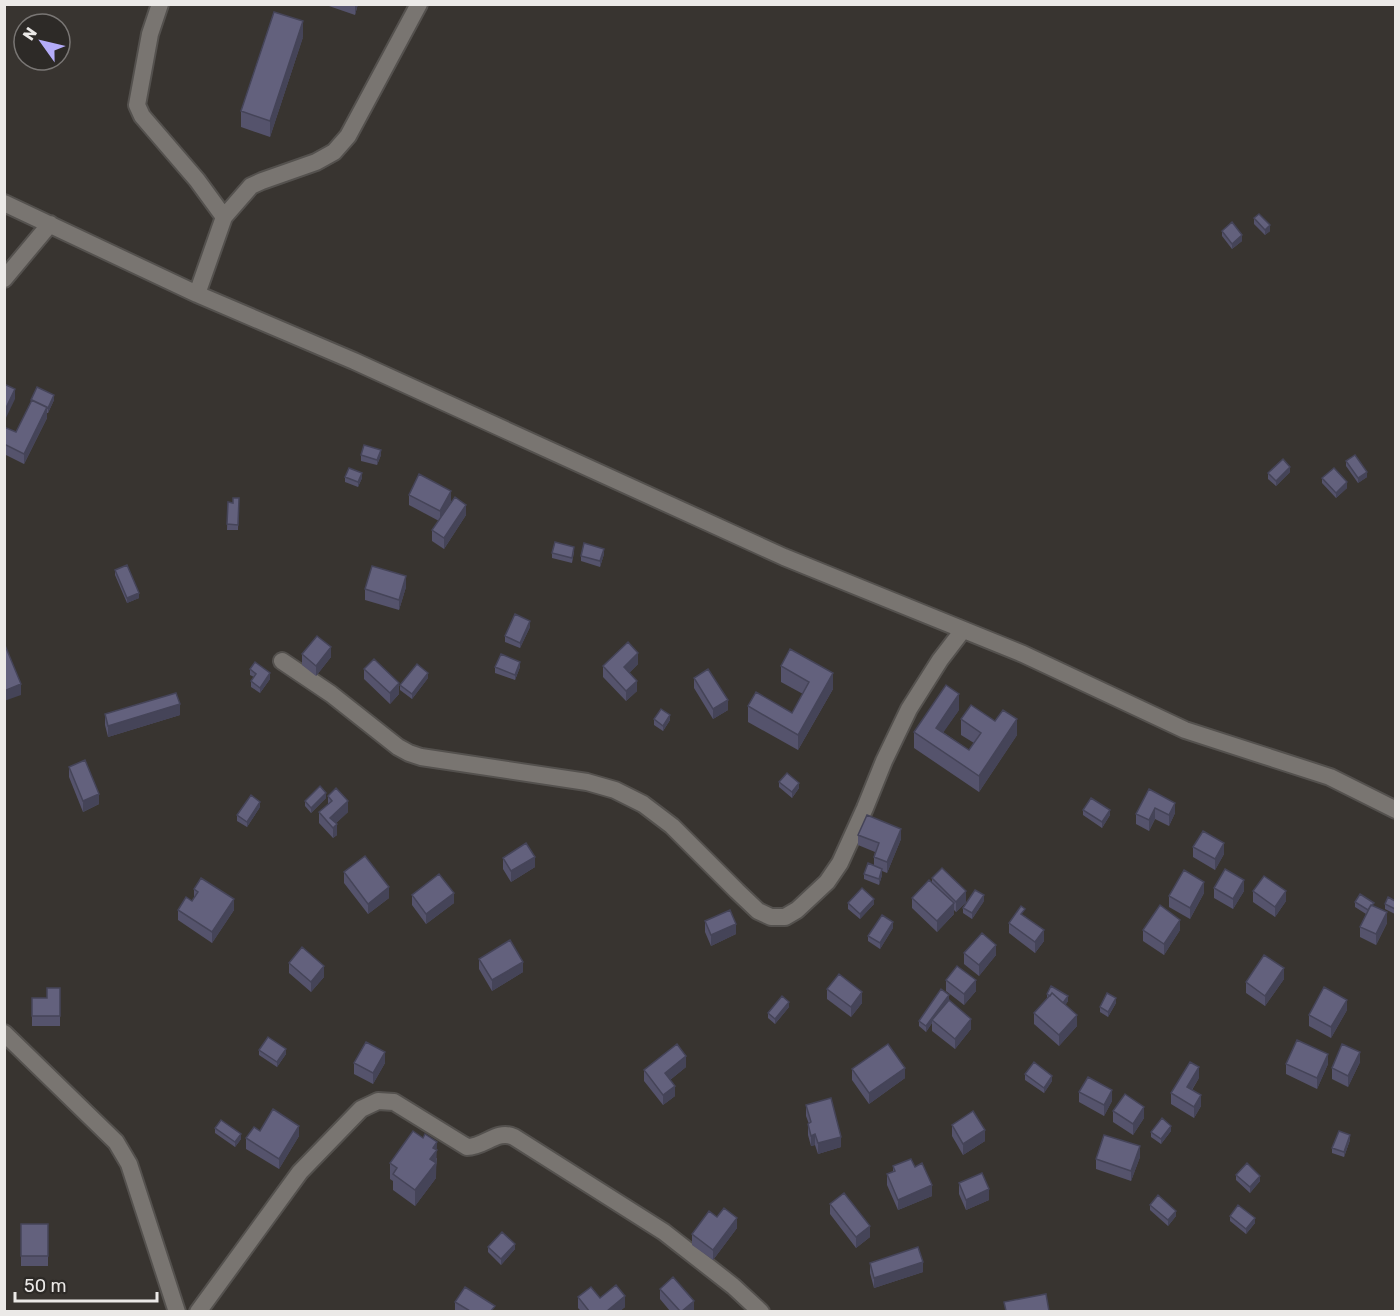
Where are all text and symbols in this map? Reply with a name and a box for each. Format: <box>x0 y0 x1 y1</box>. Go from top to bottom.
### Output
north arrow <box>12 12 72 72</box>
text: N <box>19 24 41 44</box>
scale bar <box>15 1265 158 1303</box>
text: 50 m <box>24 1275 67 1297</box>

